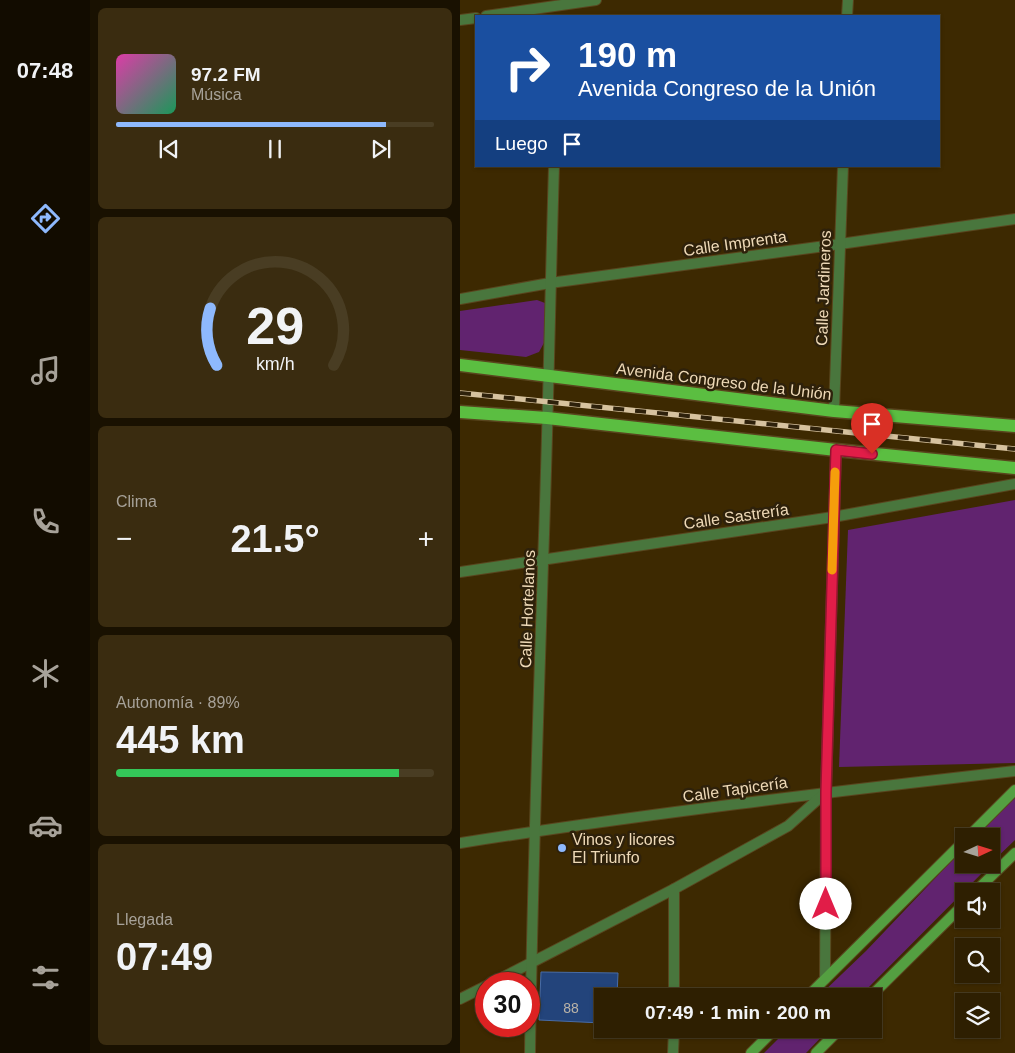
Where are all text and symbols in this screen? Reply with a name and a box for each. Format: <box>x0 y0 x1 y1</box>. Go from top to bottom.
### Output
icon: right <box>495 35 560 100</box>
text: 190 m <box>578 35 677 74</box>
text: 07:48 <box>17 58 73 83</box>
text: 97.2 FM <box>191 64 261 85</box>
text: Avenida Congreso de la Unión <box>578 76 876 101</box>
text: Música <box>191 86 242 103</box>
icon: arrive <box>558 130 586 158</box>
text: Luego <box>495 133 548 154</box>
icon: previous <box>155 135 183 163</box>
icon: pause <box>261 135 289 163</box>
icon: next <box>367 135 395 163</box>
icon: directions <box>28 201 63 236</box>
street label: Calle Imprenta <box>682 228 788 259</box>
street label: Calle Jardineros <box>813 230 834 346</box>
text: 29 <box>246 297 304 355</box>
icon: music <box>28 353 63 388</box>
text: km/h <box>256 354 294 374</box>
street label: Avenida Congreso de la Unión <box>615 360 833 403</box>
pin <box>851 403 893 454</box>
icon: arrive <box>858 410 886 438</box>
text: Clima <box>116 493 157 510</box>
street label: Calle Sastrería <box>682 501 790 532</box>
icon: phone <box>28 504 63 539</box>
text: 21.5° <box>230 518 320 560</box>
text: − <box>116 523 132 554</box>
text: + <box>418 523 434 554</box>
street label: Calle Hortelanos <box>517 550 538 668</box>
icon: climate <box>28 656 63 691</box>
text: Autonomía · 89% <box>116 694 240 711</box>
text: 445 km <box>116 719 245 761</box>
street label: Calle Tapicería <box>682 774 789 805</box>
icon: car <box>28 808 63 843</box>
north arrow <box>955 828 1000 872</box>
map controls <box>955 828 1000 1038</box>
place label: Vinos y licores El Triunfo <box>572 831 675 866</box>
marker: Vinos y licores El Triunfo <box>556 842 568 854</box>
position arrow <box>799 877 851 929</box>
button: sound <box>955 883 1000 928</box>
text: Llegada <box>116 911 173 928</box>
text: 07:49 <box>116 936 213 978</box>
button: search <box>955 938 1000 983</box>
icon: filters <box>28 960 63 995</box>
speed limit sign: 30 <box>475 972 540 1037</box>
button: layers <box>955 993 1000 1038</box>
house number: 88 <box>563 1000 579 1016</box>
text: 07:49 · 1 min · 200 m <box>645 1002 831 1023</box>

